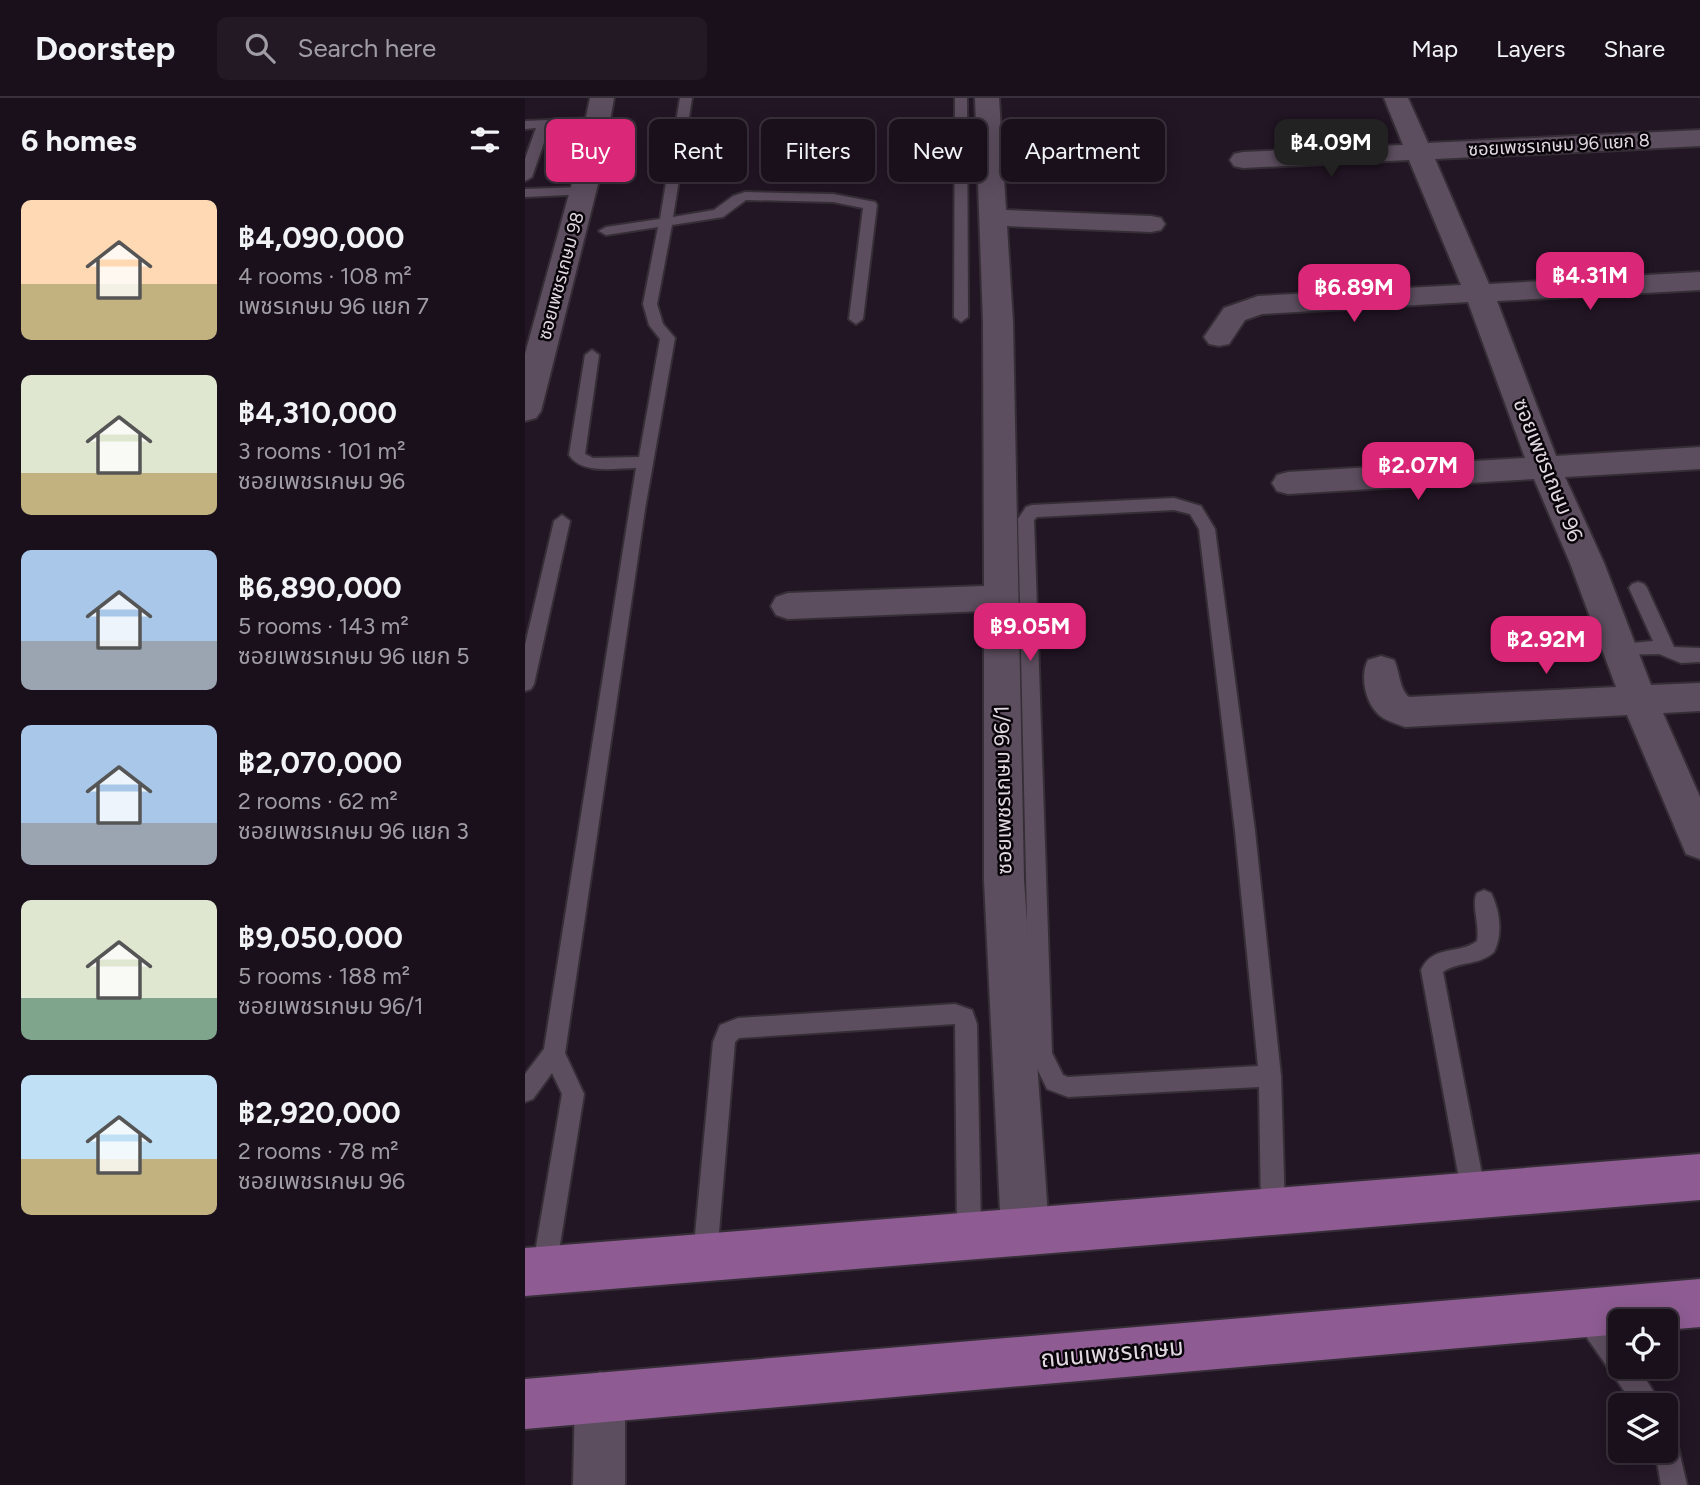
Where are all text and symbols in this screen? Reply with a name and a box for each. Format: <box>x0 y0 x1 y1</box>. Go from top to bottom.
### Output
search box <box>217 17 707 80</box>
text: Doorstep <box>35 29 175 68</box>
icon: search <box>241 29 279 67</box>
text: Search here <box>297 32 436 64</box>
text: Map <box>1411 34 1458 63</box>
text: Layers <box>1496 34 1565 63</box>
text: Share <box>1603 34 1665 63</box>
chip: Buy <box>546 119 635 182</box>
chip: Rent <box>649 119 747 182</box>
chip: Filters <box>761 119 875 182</box>
chip: New <box>889 119 987 182</box>
chip: Apartment <box>1001 119 1165 182</box>
pin: ฿4.09M <box>1274 120 1388 179</box>
icon: filters <box>466 121 504 159</box>
text: 6 homes <box>21 122 137 159</box>
text: ฿4.09M <box>1290 128 1372 156</box>
street label: ซอยเพชรเกษม 96 แยก 8 <box>1468 129 1650 161</box>
street label: ซอยเพชรเกษม 98 <box>533 210 589 342</box>
text: ฿4,090,000 <box>238 219 404 256</box>
icon: home <box>77 228 161 312</box>
pin: ฿4.31M <box>1533 252 1647 312</box>
text: ฿4.31M <box>1552 261 1628 289</box>
text: 4 rooms · 108 m² <box>238 262 412 290</box>
pin: ฿6.89M <box>1297 264 1411 324</box>
text: ฿6.89M <box>1314 273 1394 301</box>
text: เพชรเกษม 96 แยก 7 <box>238 292 429 320</box>
text: ฿4,310,000 <box>238 394 397 431</box>
street label: ซอยเพชรเกษม 96 <box>1508 394 1589 545</box>
icon: home <box>77 403 161 487</box>
text: 3 rooms · 101 m² <box>238 437 405 465</box>
pin: ฿2.07M <box>1361 442 1475 502</box>
text: ฿2.07M <box>1378 451 1458 479</box>
text: ซอยเพชรเกษม 96 <box>238 467 405 495</box>
text: ฿6,890,000 <box>238 569 402 606</box>
icon: home <box>77 578 161 662</box>
pin: ฿9.05M <box>973 603 1087 663</box>
text: 5 rooms · 143 m² <box>238 612 409 640</box>
text: ฿9.05M <box>990 612 1070 640</box>
pin: ฿2.92M <box>1489 616 1603 676</box>
text: ฿2.92M <box>1507 625 1585 653</box>
text: ซอยเพชรเกษม 96 แยก 5 <box>238 642 469 670</box>
street label: ซอยเพชรเกษม 96/1 <box>989 705 1016 875</box>
text: ฿2,070,000 <box>238 744 402 781</box>
icon: home <box>77 753 161 837</box>
text: 2 rooms · 62 m² <box>238 787 398 815</box>
text: ซอยเพชรเกษม 96 แยก 3 <box>238 817 469 845</box>
text: ฿9,050,000 <box>238 919 403 956</box>
icon: home <box>77 928 161 1012</box>
text: 5 rooms · 188 m² <box>238 962 410 990</box>
text: ซอยเพชรเกษม 96/1 <box>238 992 423 1020</box>
text: ฿2,920,000 <box>238 1094 401 1131</box>
icon: home <box>77 1103 161 1187</box>
text: 2 rooms · 78 m² <box>238 1137 399 1165</box>
text: ซอยเพชรเกษม 96 <box>238 1167 405 1195</box>
map controls <box>1608 1309 1678 1463</box>
button: locate <box>1608 1309 1678 1379</box>
street label: ถนนเพชรเกษม <box>1039 1332 1185 1373</box>
button: layers <box>1608 1393 1678 1463</box>

